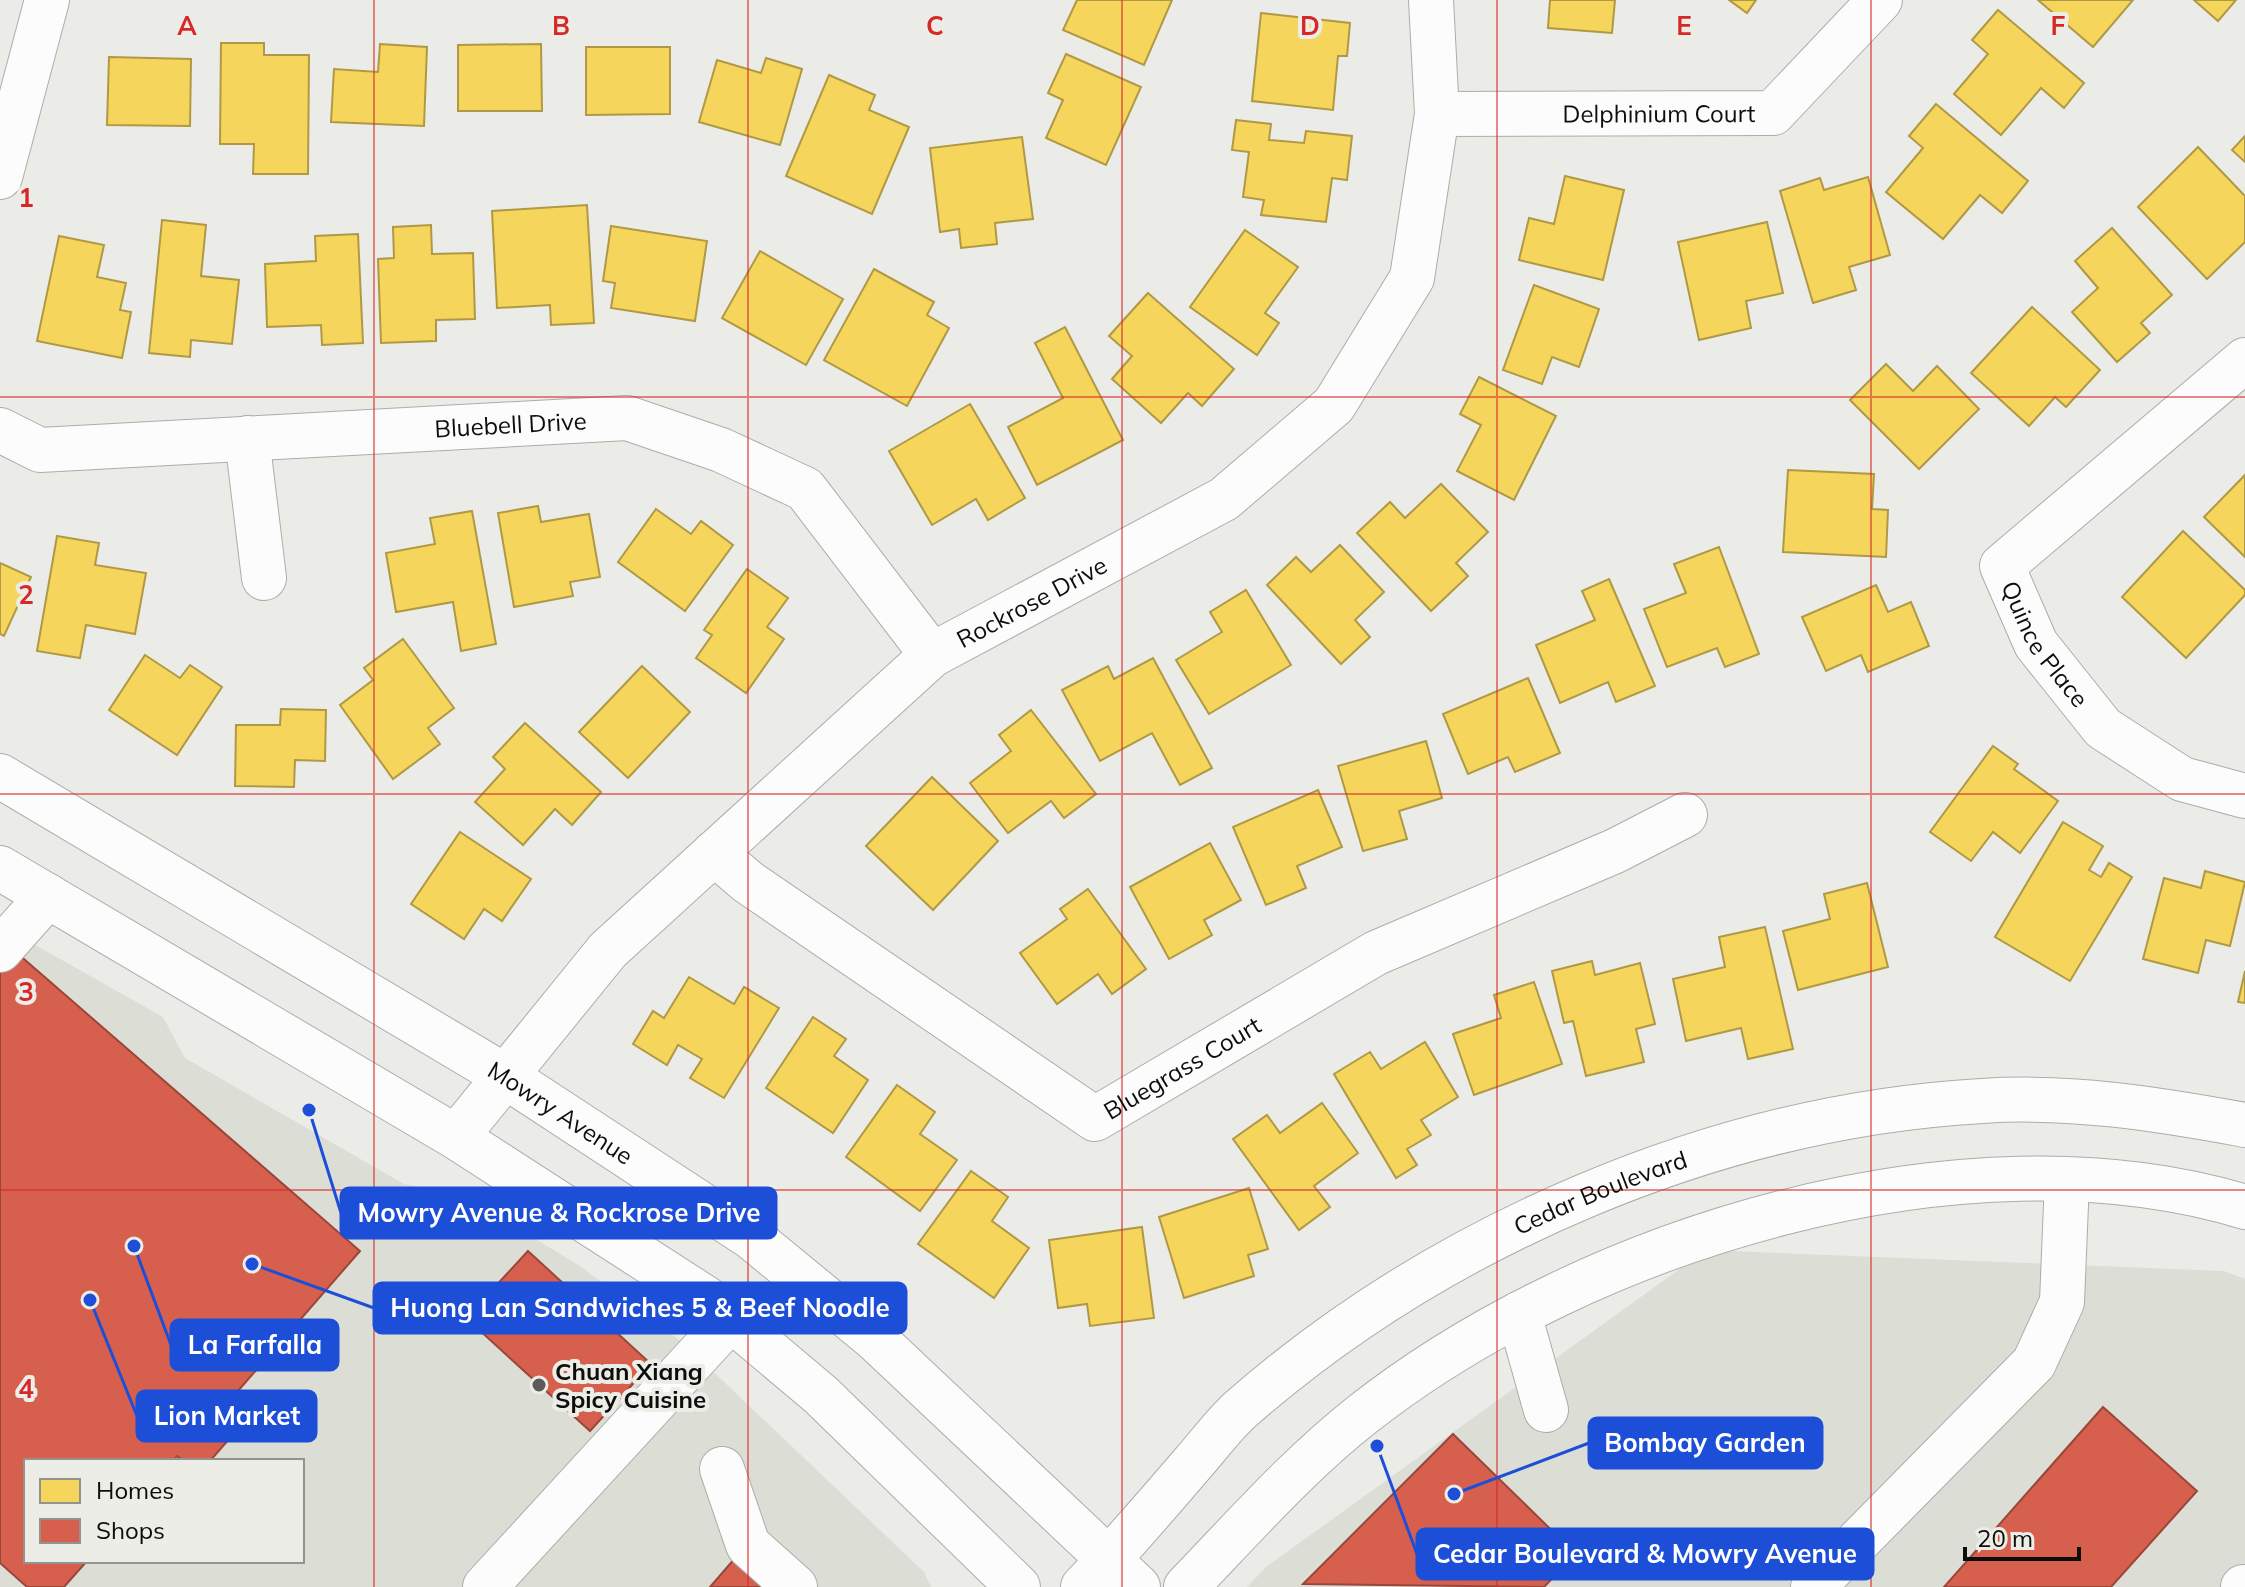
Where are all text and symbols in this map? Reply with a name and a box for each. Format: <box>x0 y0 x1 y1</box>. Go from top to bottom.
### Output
text: A <box>177 9 197 42</box>
text: B <box>552 9 570 42</box>
text: C <box>926 9 944 42</box>
text: D <box>1300 9 1320 42</box>
text: E <box>1676 9 1692 42</box>
text: F <box>2051 9 2066 42</box>
street label: Delphinium Court <box>1563 98 1755 129</box>
text: 1 <box>18 181 34 214</box>
street label: Bluebell Drive <box>434 405 587 443</box>
street label: Rockrose Drive <box>951 550 1112 654</box>
street label: Quince Place <box>1995 576 2095 713</box>
text: 2 <box>18 578 34 611</box>
text: 3 <box>18 975 34 1008</box>
street label: Bluegrass Court <box>1098 1010 1266 1126</box>
street label: Mowry Avenue <box>483 1054 639 1171</box>
street label: Cedar Boulevard <box>1509 1144 1691 1241</box>
callout: Mowry Avenue & Rockrose Drive <box>341 1188 776 1238</box>
text: Mowry Avenue & Rockrose Drive <box>358 1196 760 1229</box>
callout: Huong Lan Sandwiches 5 & Beef Noodle <box>374 1283 906 1333</box>
text: Huong Lan Sandwiches 5 & Beef Noodle <box>390 1291 890 1324</box>
callout: La Farfalla <box>171 1320 338 1370</box>
text: La Farfalla <box>188 1328 322 1361</box>
place label: Chuan Xiang Spicy Cuisine <box>555 1356 706 1414</box>
text: 4 <box>18 1372 34 1405</box>
marker: Chuan Xiang Spicy Cuisine <box>530 1376 548 1394</box>
callout: Lion Market <box>137 1391 316 1441</box>
text: Lion Market <box>154 1399 300 1432</box>
callout: Bombay Garden <box>1589 1418 1822 1468</box>
text: Bombay Garden <box>1604 1426 1806 1459</box>
legend <box>24 1459 304 1563</box>
text: Homes <box>96 1475 174 1505</box>
scale bar <box>1965 1511 2079 1561</box>
text: Shops <box>96 1515 165 1545</box>
text: 20 m <box>1977 1523 2033 1553</box>
callout: Cedar Boulevard & Mowry Avenue <box>1417 1529 1873 1579</box>
text: Cedar Boulevard & Mowry Avenue <box>1433 1537 1857 1570</box>

